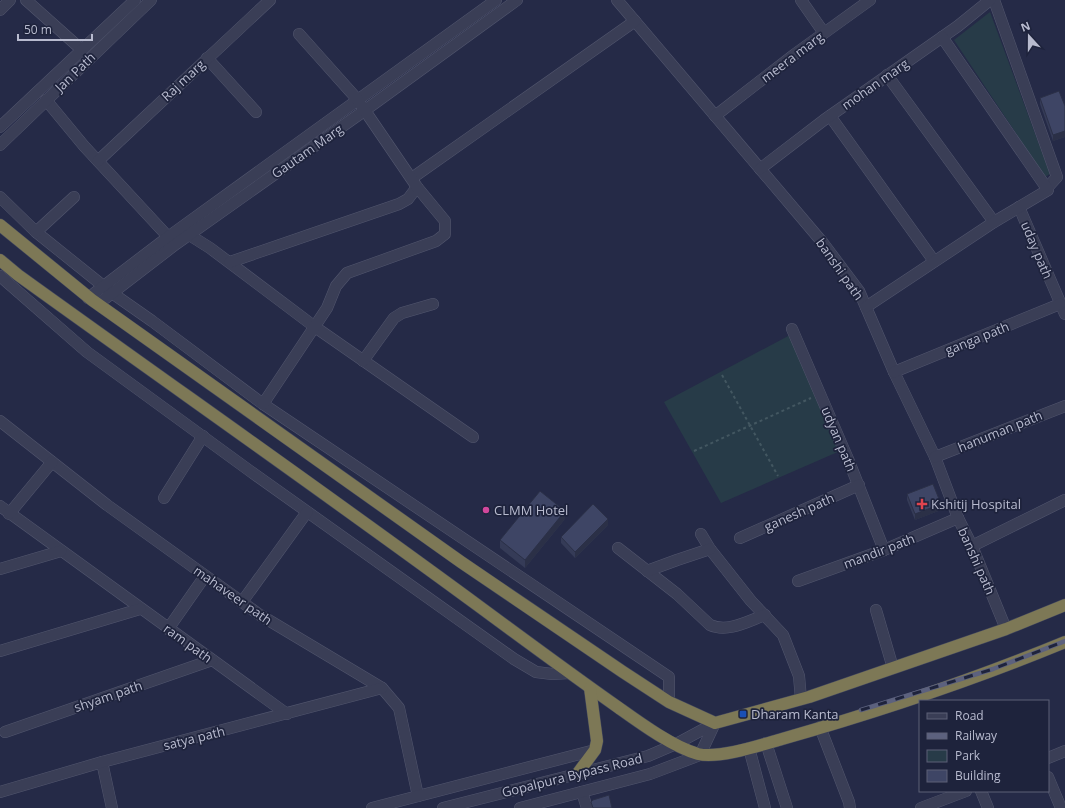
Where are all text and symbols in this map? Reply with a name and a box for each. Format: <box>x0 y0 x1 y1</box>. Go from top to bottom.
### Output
scale bar <box>18 16 92 42</box>
north arrow <box>1009 16 1049 56</box>
text: N <box>1018 18 1032 35</box>
text: 50 m <box>24 21 52 38</box>
street label: meera marg <box>757 27 827 87</box>
street label: Jan Path <box>49 48 99 97</box>
street label: mohan marg <box>838 54 912 114</box>
street label: Raj marg <box>157 55 209 105</box>
street label: Gautam Marg <box>268 120 346 182</box>
street label: uday path <box>1017 218 1057 282</box>
street label: banshi path <box>812 234 868 304</box>
street label: ganga path <box>942 317 1012 359</box>
street label: udyan path <box>817 404 861 474</box>
street label: hanuman path <box>955 406 1045 456</box>
street label: ganesh path <box>761 489 837 535</box>
place label: Kshitij Hospital <box>931 495 1021 513</box>
marker: Kshitij Hospital <box>916 498 928 510</box>
place label: CLMM Hotel <box>494 501 568 519</box>
marker: CLMM Hotel <box>481 505 491 515</box>
street label: banshi path <box>954 525 1000 597</box>
street label: mandir path <box>841 529 917 573</box>
street label: mahaveer path <box>190 561 276 629</box>
street label: ram path <box>160 619 216 667</box>
street label: shyam path <box>71 676 145 716</box>
legend <box>919 700 1049 792</box>
place label: Dharam Kanta <box>751 705 839 723</box>
text: Road <box>955 707 984 724</box>
marker: Dharam Kanta <box>738 709 748 719</box>
street label: satya path <box>161 722 227 754</box>
text: Railway <box>955 727 998 744</box>
text: Park <box>955 747 981 764</box>
street label: Gopalpura Bypass Road <box>500 749 644 801</box>
text: Building <box>955 767 1001 784</box>

